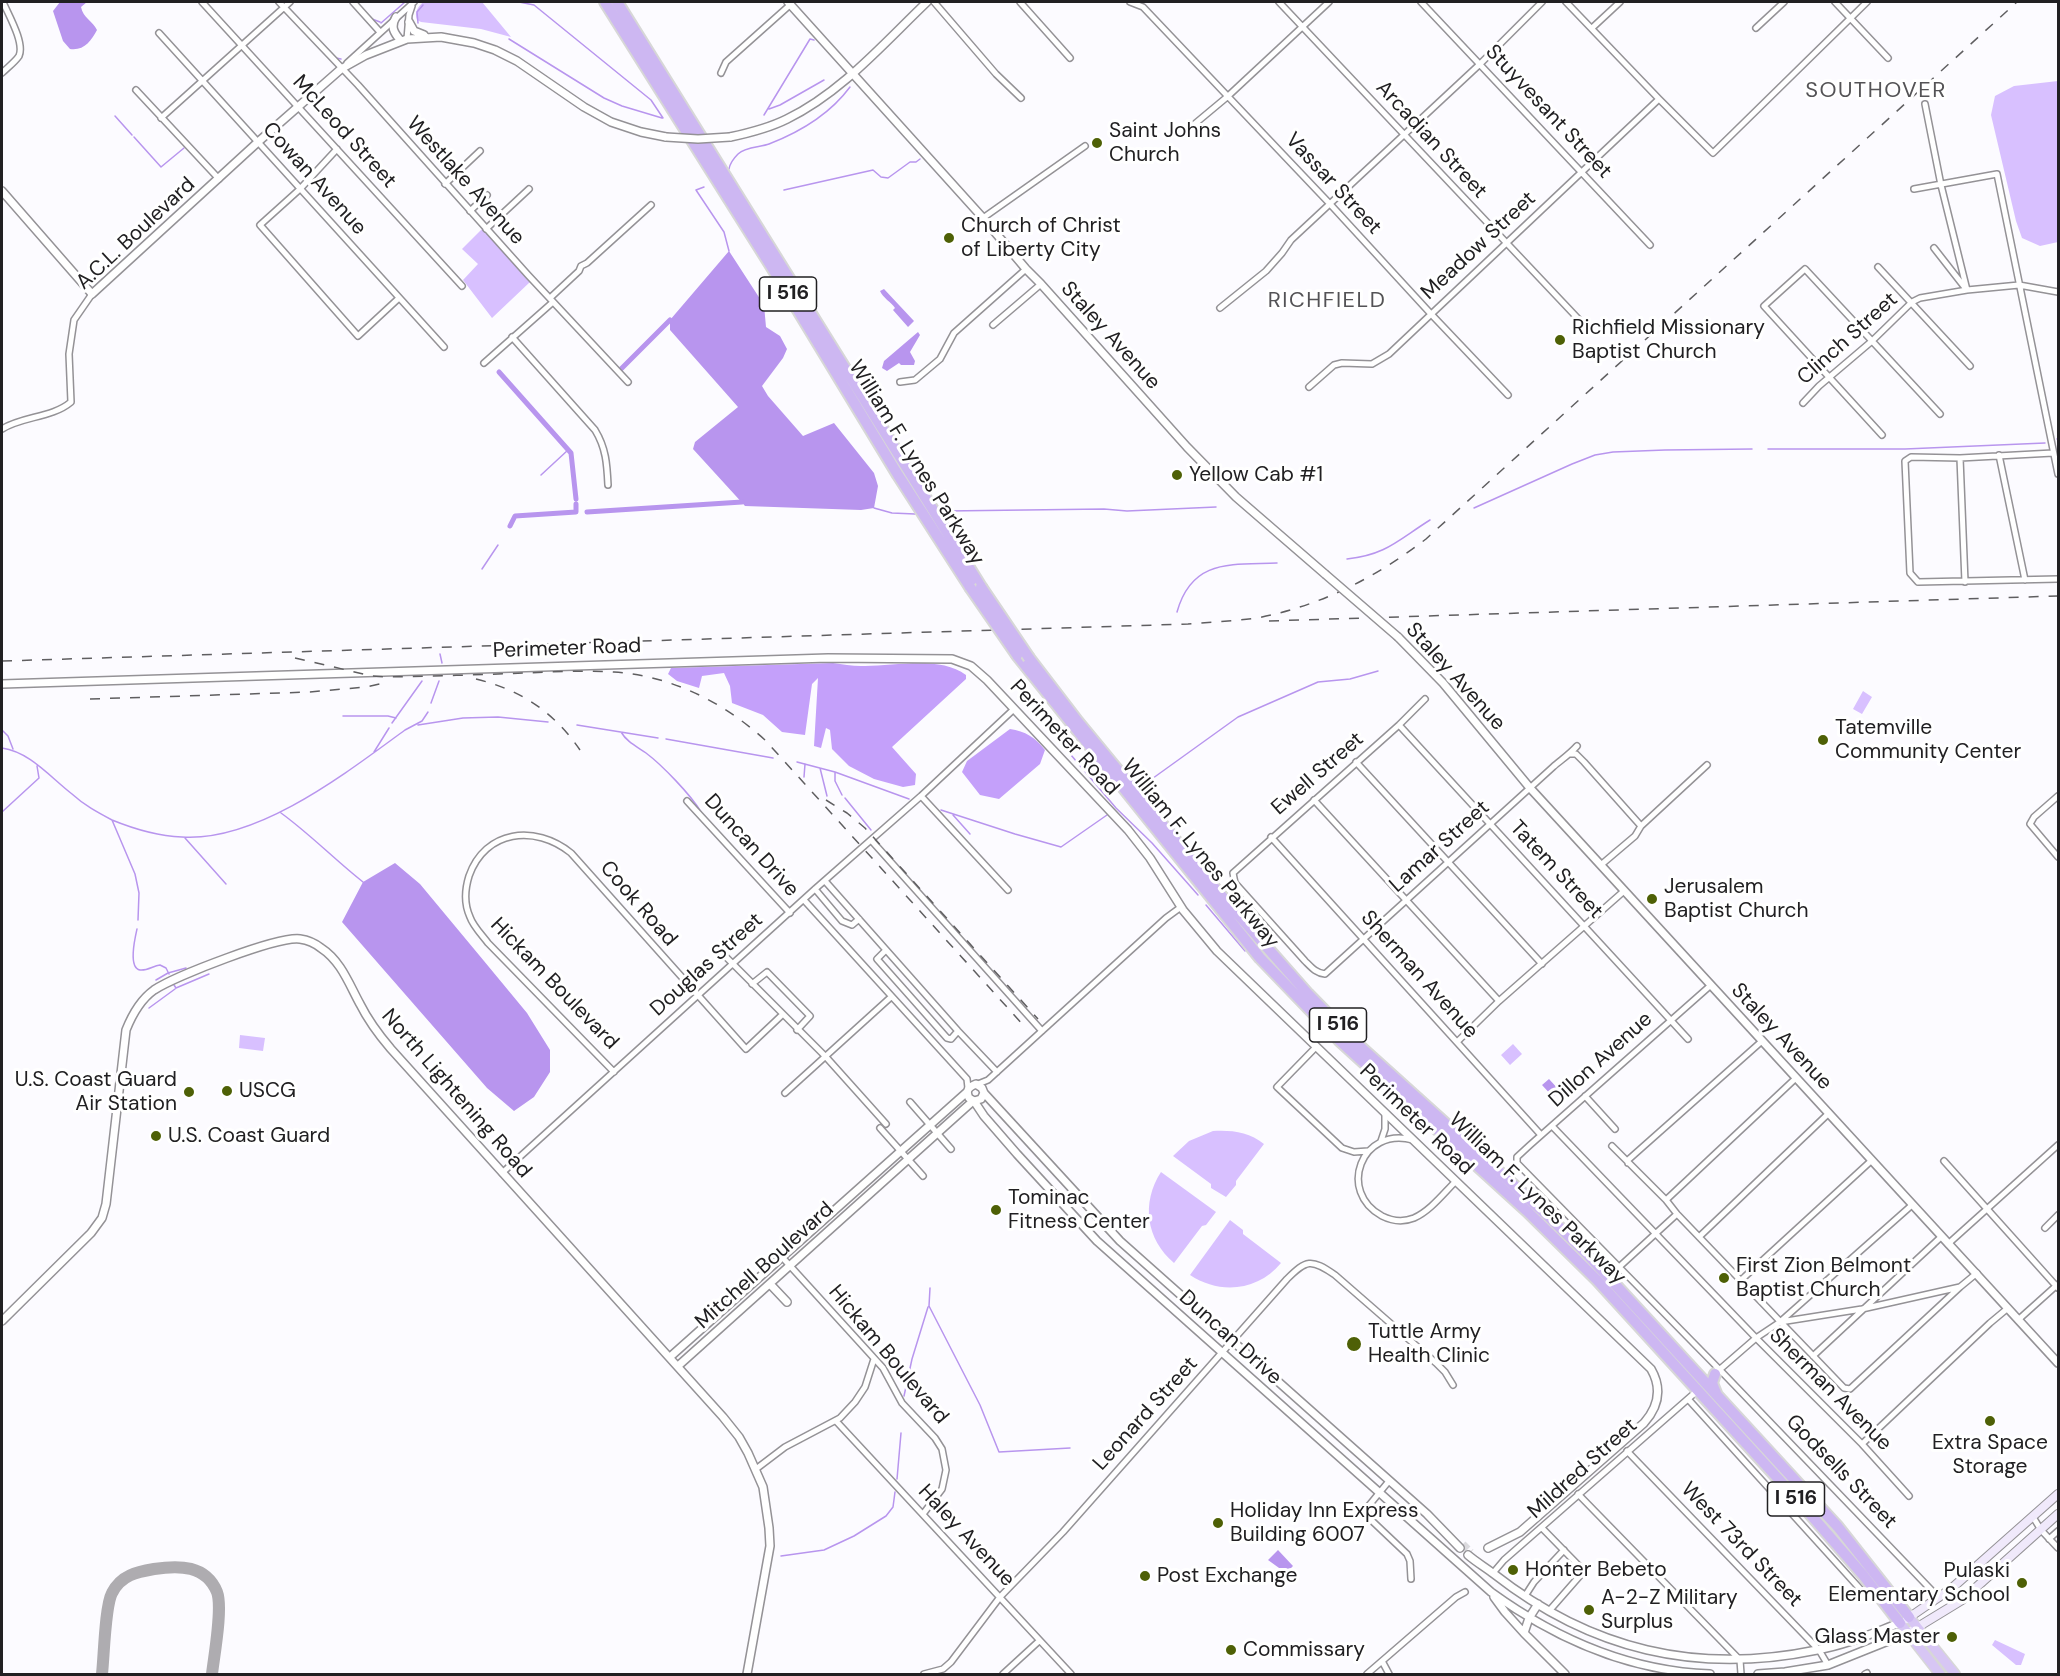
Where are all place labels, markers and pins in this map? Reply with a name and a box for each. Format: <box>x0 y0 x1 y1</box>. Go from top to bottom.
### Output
place label: Saint Johns Church <box>1109 118 1221 168</box>
marker: Saint Johns Church <box>1090 136 1104 150</box>
place label: Church of Christ of Liberty City <box>961 213 1121 263</box>
marker: Church of Christ of Liberty City <box>942 231 956 245</box>
place label: Richfield Missionary Baptist Church <box>1572 315 1765 365</box>
marker: Richfield Missionary Baptist Church <box>1553 333 1567 347</box>
place label: Yellow Cab #1 <box>1189 462 1323 488</box>
marker: Yellow Cab #1 <box>1170 468 1184 482</box>
place label: Tatemville Community Center <box>1835 715 2021 765</box>
marker: Tatemville Community Center <box>1816 733 1830 747</box>
place label: Jerusalem Baptist Church <box>1664 874 1809 924</box>
marker: Jerusalem Baptist Church <box>1645 892 1659 906</box>
place label: U.S. Coast Guard Air Station <box>15 1067 177 1117</box>
place label: USCG <box>239 1078 296 1104</box>
marker: USCG <box>220 1084 234 1098</box>
marker: U.S. Coast Guard Air Station <box>182 1085 196 1099</box>
place label: U.S. Coast Guard <box>168 1123 330 1149</box>
marker: U.S. Coast Guard <box>149 1129 163 1143</box>
place label: Tominac Fitness Center <box>1008 1185 1150 1235</box>
marker: Tominac Fitness Center <box>989 1203 1003 1217</box>
place label: First Zion Belmont Baptist Church <box>1736 1253 1911 1303</box>
marker: First Zion Belmont Baptist Church <box>1717 1271 1731 1285</box>
place label: Tuttle Army Health Clinic <box>1368 1319 1490 1369</box>
marker: Tuttle Army Health Clinic <box>1345 1335 1363 1353</box>
marker: Extra Space Storage <box>1983 1414 1997 1428</box>
place label: Extra Space Storage <box>1932 1430 2048 1480</box>
place label: Holiday Inn Express Building 6007 <box>1230 1498 1418 1548</box>
marker: Holiday Inn Express Building 6007 <box>1211 1516 1225 1530</box>
place label: Honter Bebeto <box>1525 1557 1667 1583</box>
place label: Pulaski Elementary School <box>1828 1558 2010 1608</box>
place label: Post Exchange <box>1157 1563 1298 1589</box>
marker: Honter Bebeto <box>1506 1563 1520 1577</box>
marker: Post Exchange <box>1138 1569 1152 1583</box>
marker: Pulaski Elementary School <box>2015 1576 2029 1590</box>
place label: A-2-Z Military Surplus <box>1601 1585 1738 1635</box>
marker: A-2-Z Military Surplus <box>1582 1603 1596 1617</box>
place label: Glass Master <box>1815 1624 1940 1650</box>
marker: Glass Master <box>1945 1630 1959 1644</box>
place label: Commissary <box>1243 1637 1365 1663</box>
marker: Commissary <box>1224 1643 1238 1657</box>

